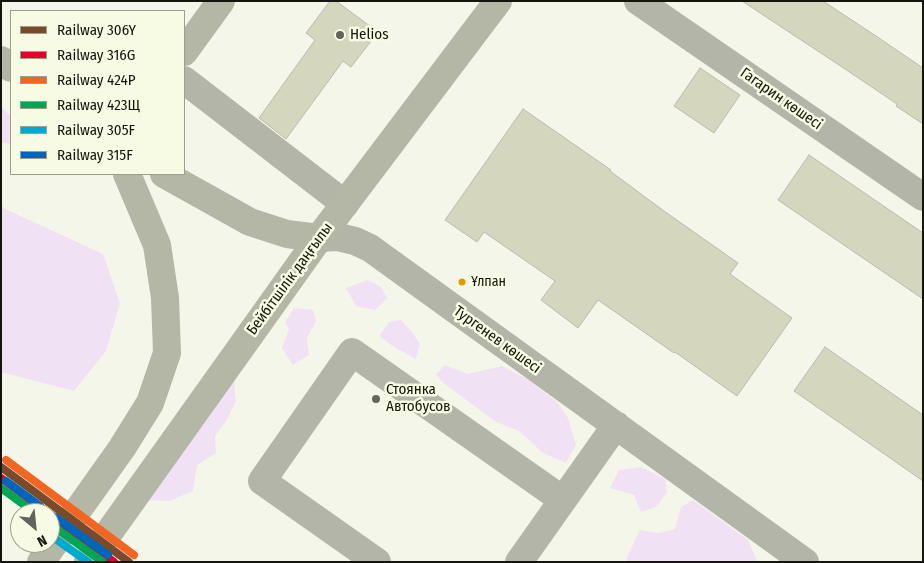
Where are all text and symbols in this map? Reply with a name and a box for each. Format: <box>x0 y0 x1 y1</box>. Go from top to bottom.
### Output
legend <box>10 10 185 175</box>
text: Railway 306Y <box>57 21 136 39</box>
place label: Helios <box>350 26 389 44</box>
marker: Helios <box>334 29 346 41</box>
text: Railway 316G <box>57 46 135 64</box>
street label: Гагарин көшесі <box>737 64 825 134</box>
text: Railway 424Р <box>57 71 136 89</box>
text: Railway 423Щ <box>57 96 140 114</box>
text: Railway 305F <box>57 121 135 139</box>
text: Railway 315F <box>57 146 133 164</box>
street label: Бейбітшілік даңғылы <box>243 219 337 339</box>
place label: Ұлпан <box>471 274 506 290</box>
marker: Ұлпан <box>457 277 467 287</box>
street label: Тургенев көшесі <box>450 302 544 378</box>
place label: Стоянка Автобусов <box>386 381 451 416</box>
marker: Стоянка Автобусов <box>370 393 382 405</box>
north arrow <box>10 503 60 553</box>
text: N <box>34 531 50 550</box>

